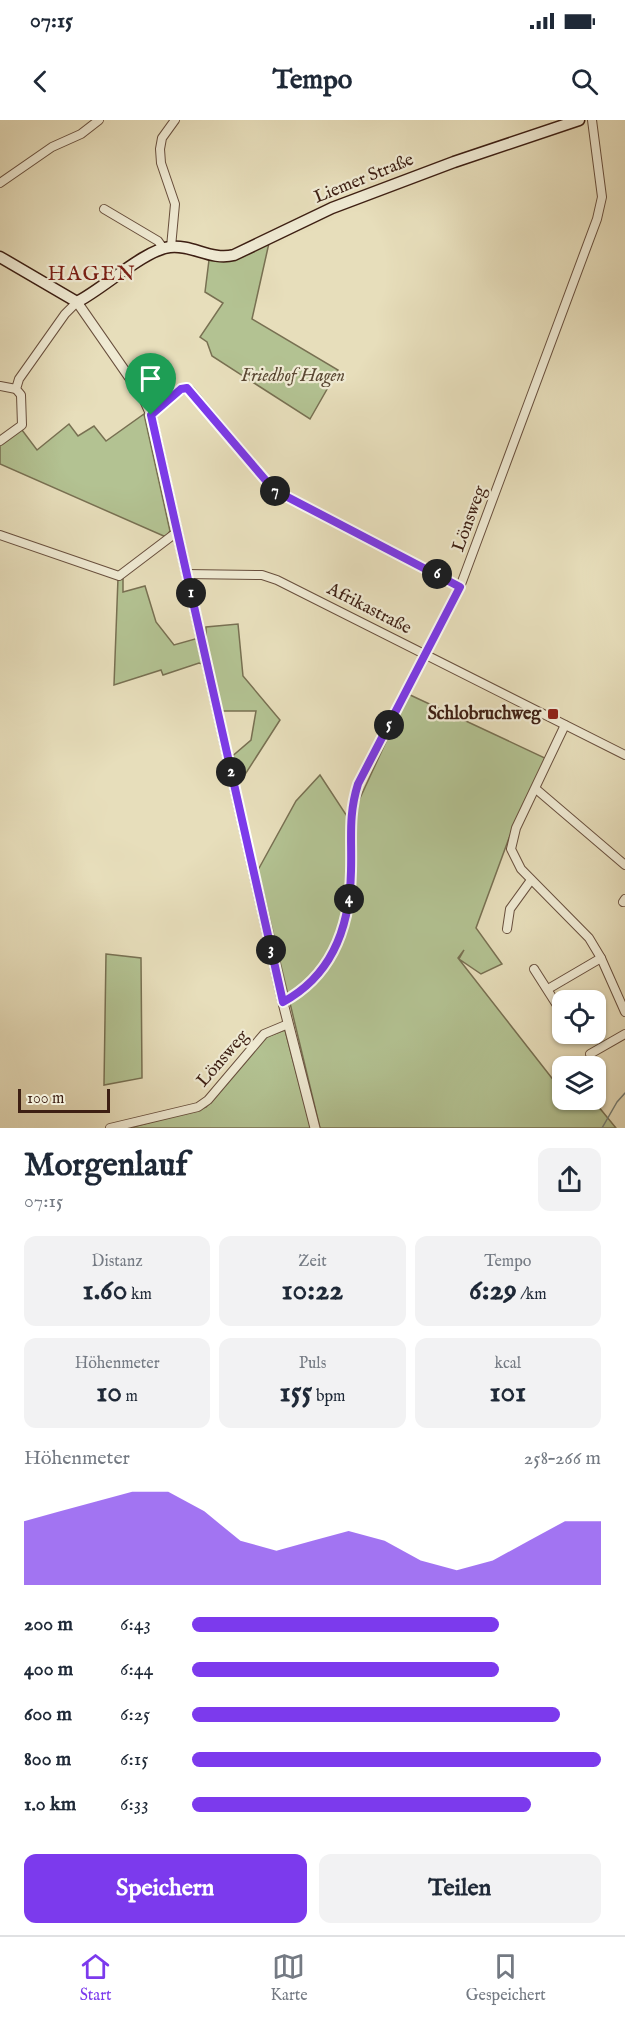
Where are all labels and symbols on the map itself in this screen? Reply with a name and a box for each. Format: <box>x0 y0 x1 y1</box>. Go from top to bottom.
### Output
street label: Liemer Straße <box>311 149 417 209</box>
district label: HAGEN <box>48 261 136 288</box>
pin <box>125 353 176 415</box>
park label: Friedhof Hagen <box>241 365 345 388</box>
pin: 7 <box>260 476 290 506</box>
street label: Lönsweg <box>448 483 493 555</box>
pin: 6 <box>422 559 452 589</box>
street label: Afrikastraße <box>322 577 415 640</box>
pin: 1 <box>176 578 206 608</box>
place label: Schlobruchweg <box>428 703 542 726</box>
marker: Schlobruchweg <box>546 707 560 721</box>
pin: 5 <box>374 710 404 740</box>
pin: 2 <box>216 757 246 787</box>
pin: 4 <box>334 884 364 914</box>
pin: 3 <box>256 935 286 965</box>
street label: Lönsweg <box>192 1026 254 1092</box>
scale bar <box>18 1086 110 1114</box>

